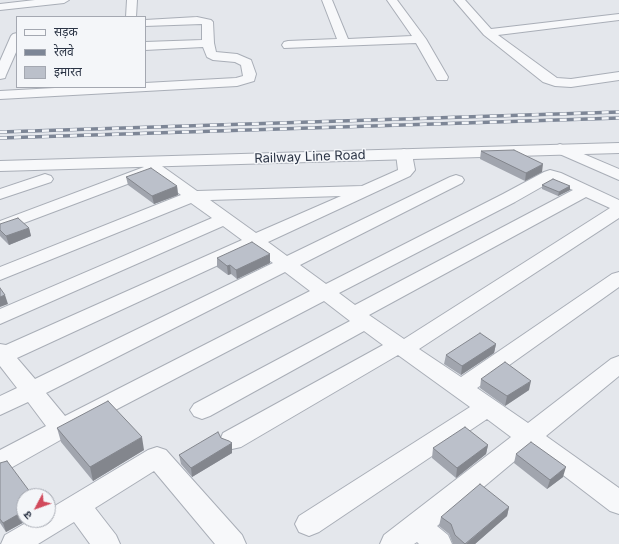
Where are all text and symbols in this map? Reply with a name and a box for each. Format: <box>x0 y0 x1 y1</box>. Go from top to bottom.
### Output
legend <box>16 16 146 88</box>
text: सड़क <box>54 24 78 39</box>
text: रेलवे <box>54 44 74 59</box>
text: इमारत <box>54 64 82 79</box>
street label: Railway Line Road <box>254 147 366 167</box>
north arrow <box>16 488 56 528</box>
text: उ <box>20 508 35 522</box>

